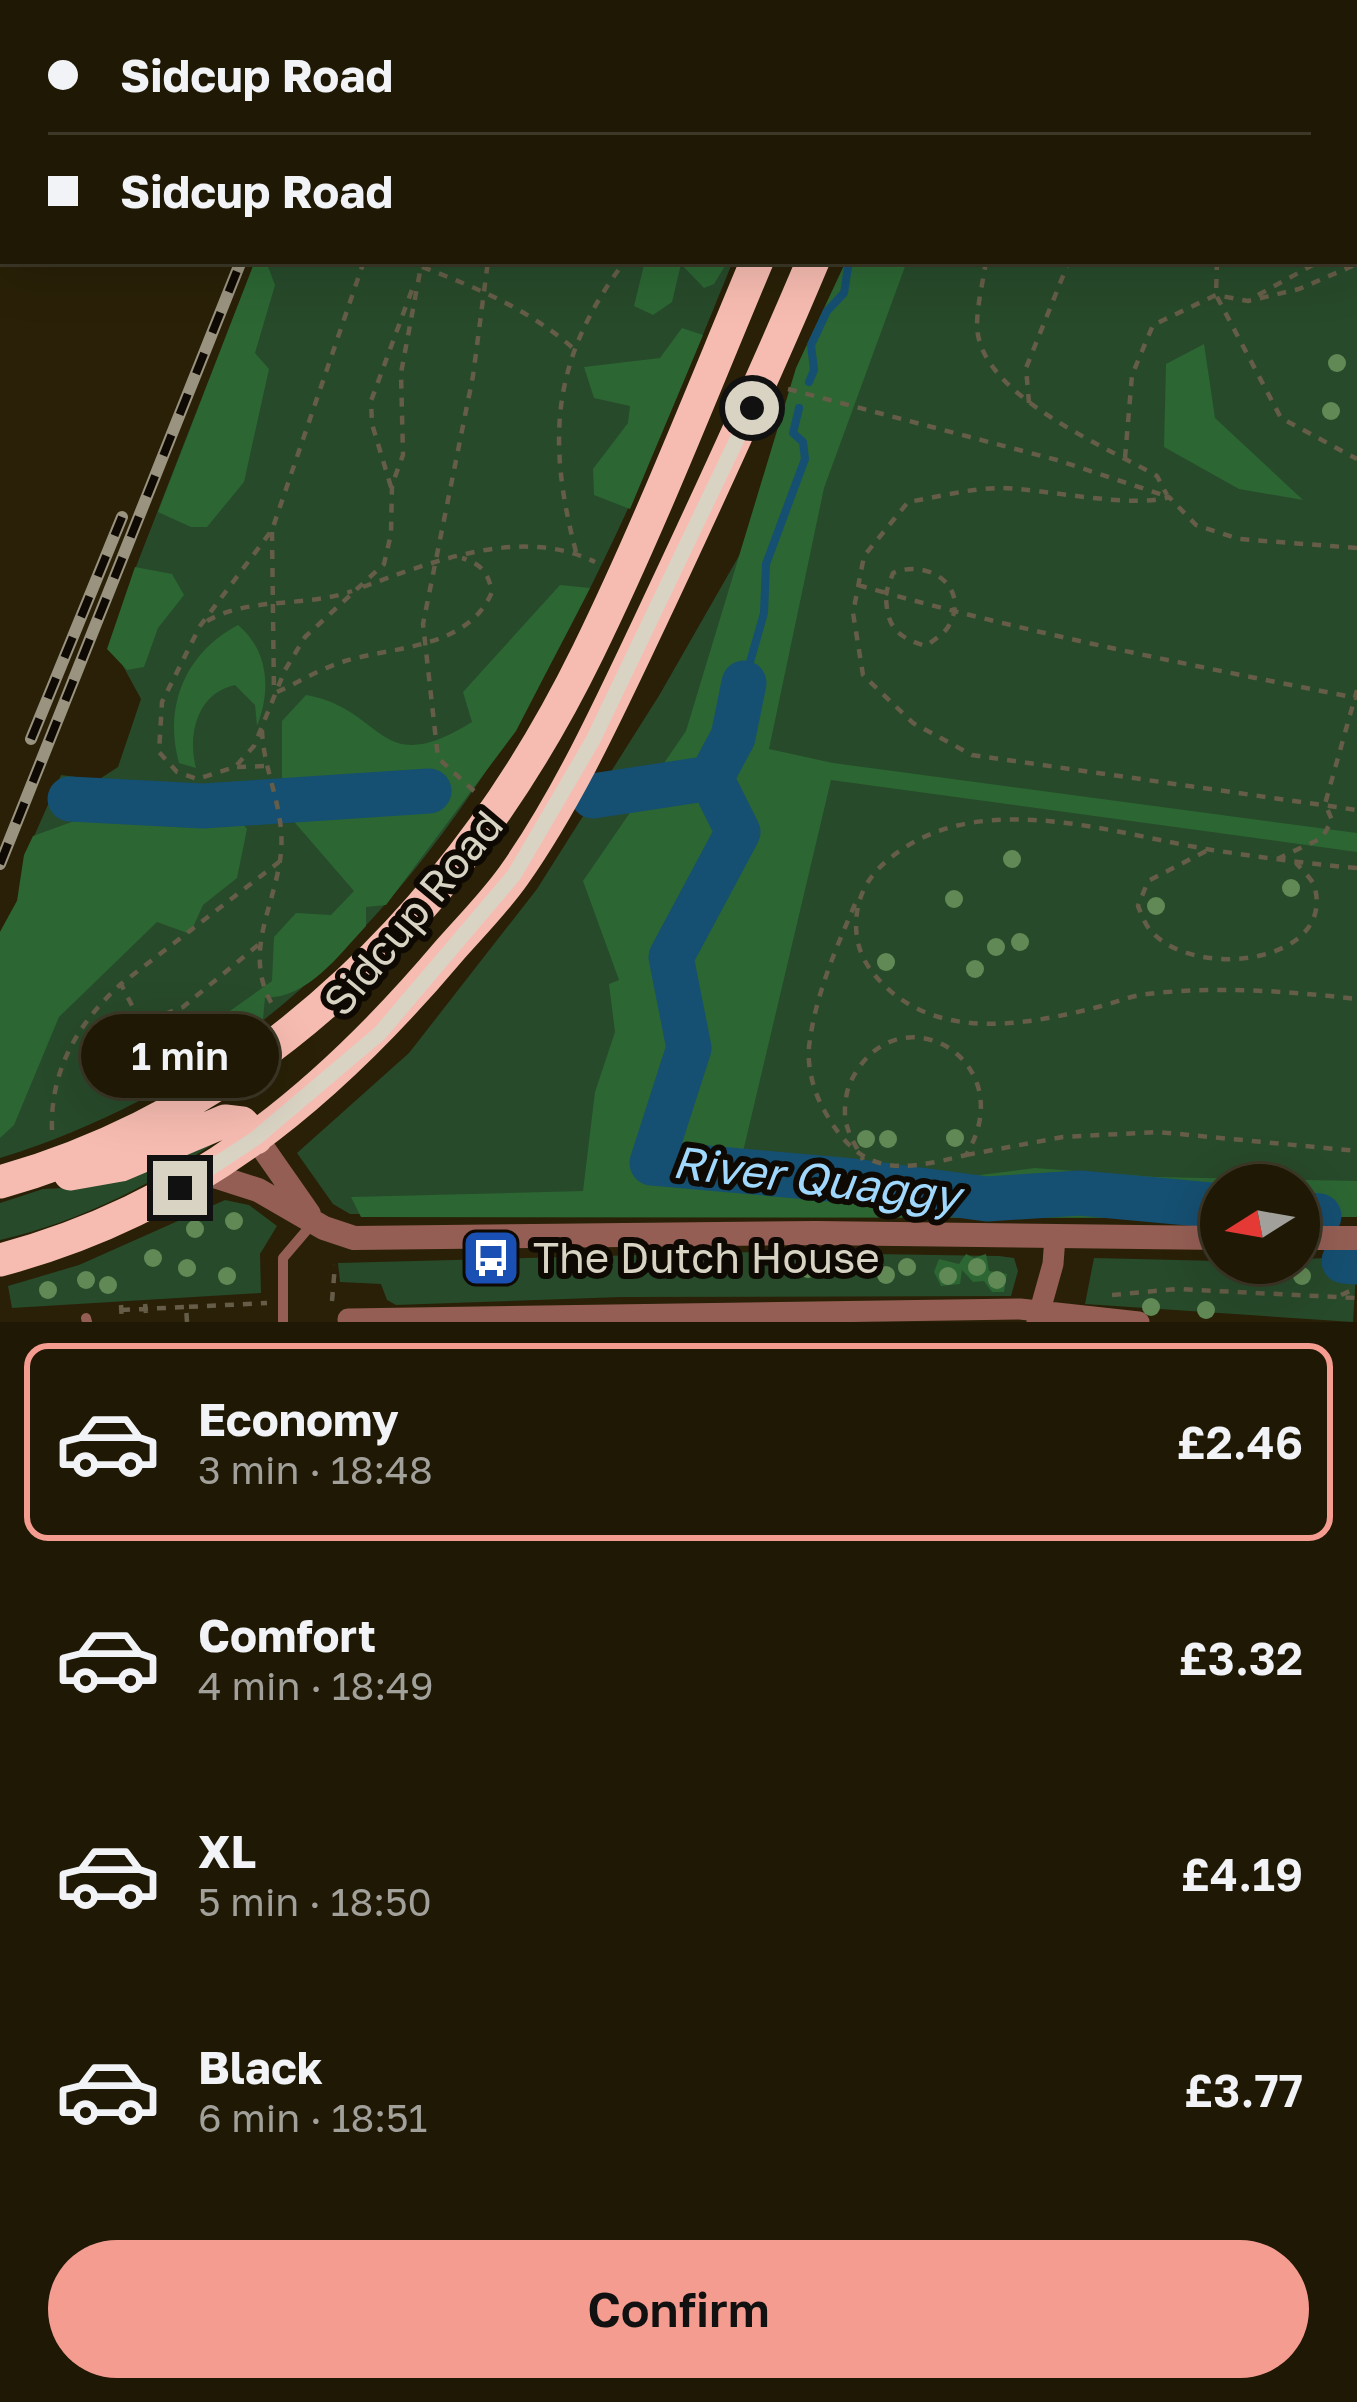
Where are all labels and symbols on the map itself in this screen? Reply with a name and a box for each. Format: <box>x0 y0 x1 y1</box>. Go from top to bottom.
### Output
route start <box>725 381 779 435</box>
street label: Sidcup Road <box>312 800 512 1025</box>
callout: 1 min <box>81 1014 279 1098</box>
water label: River Quaggy <box>670 1134 968 1223</box>
route end <box>153 1161 207 1215</box>
north arrow <box>1200 1164 1320 1284</box>
bus stop icon: The Dutch House <box>460 1227 522 1289</box>
place label: The Dutch House <box>533 1232 880 1282</box>

